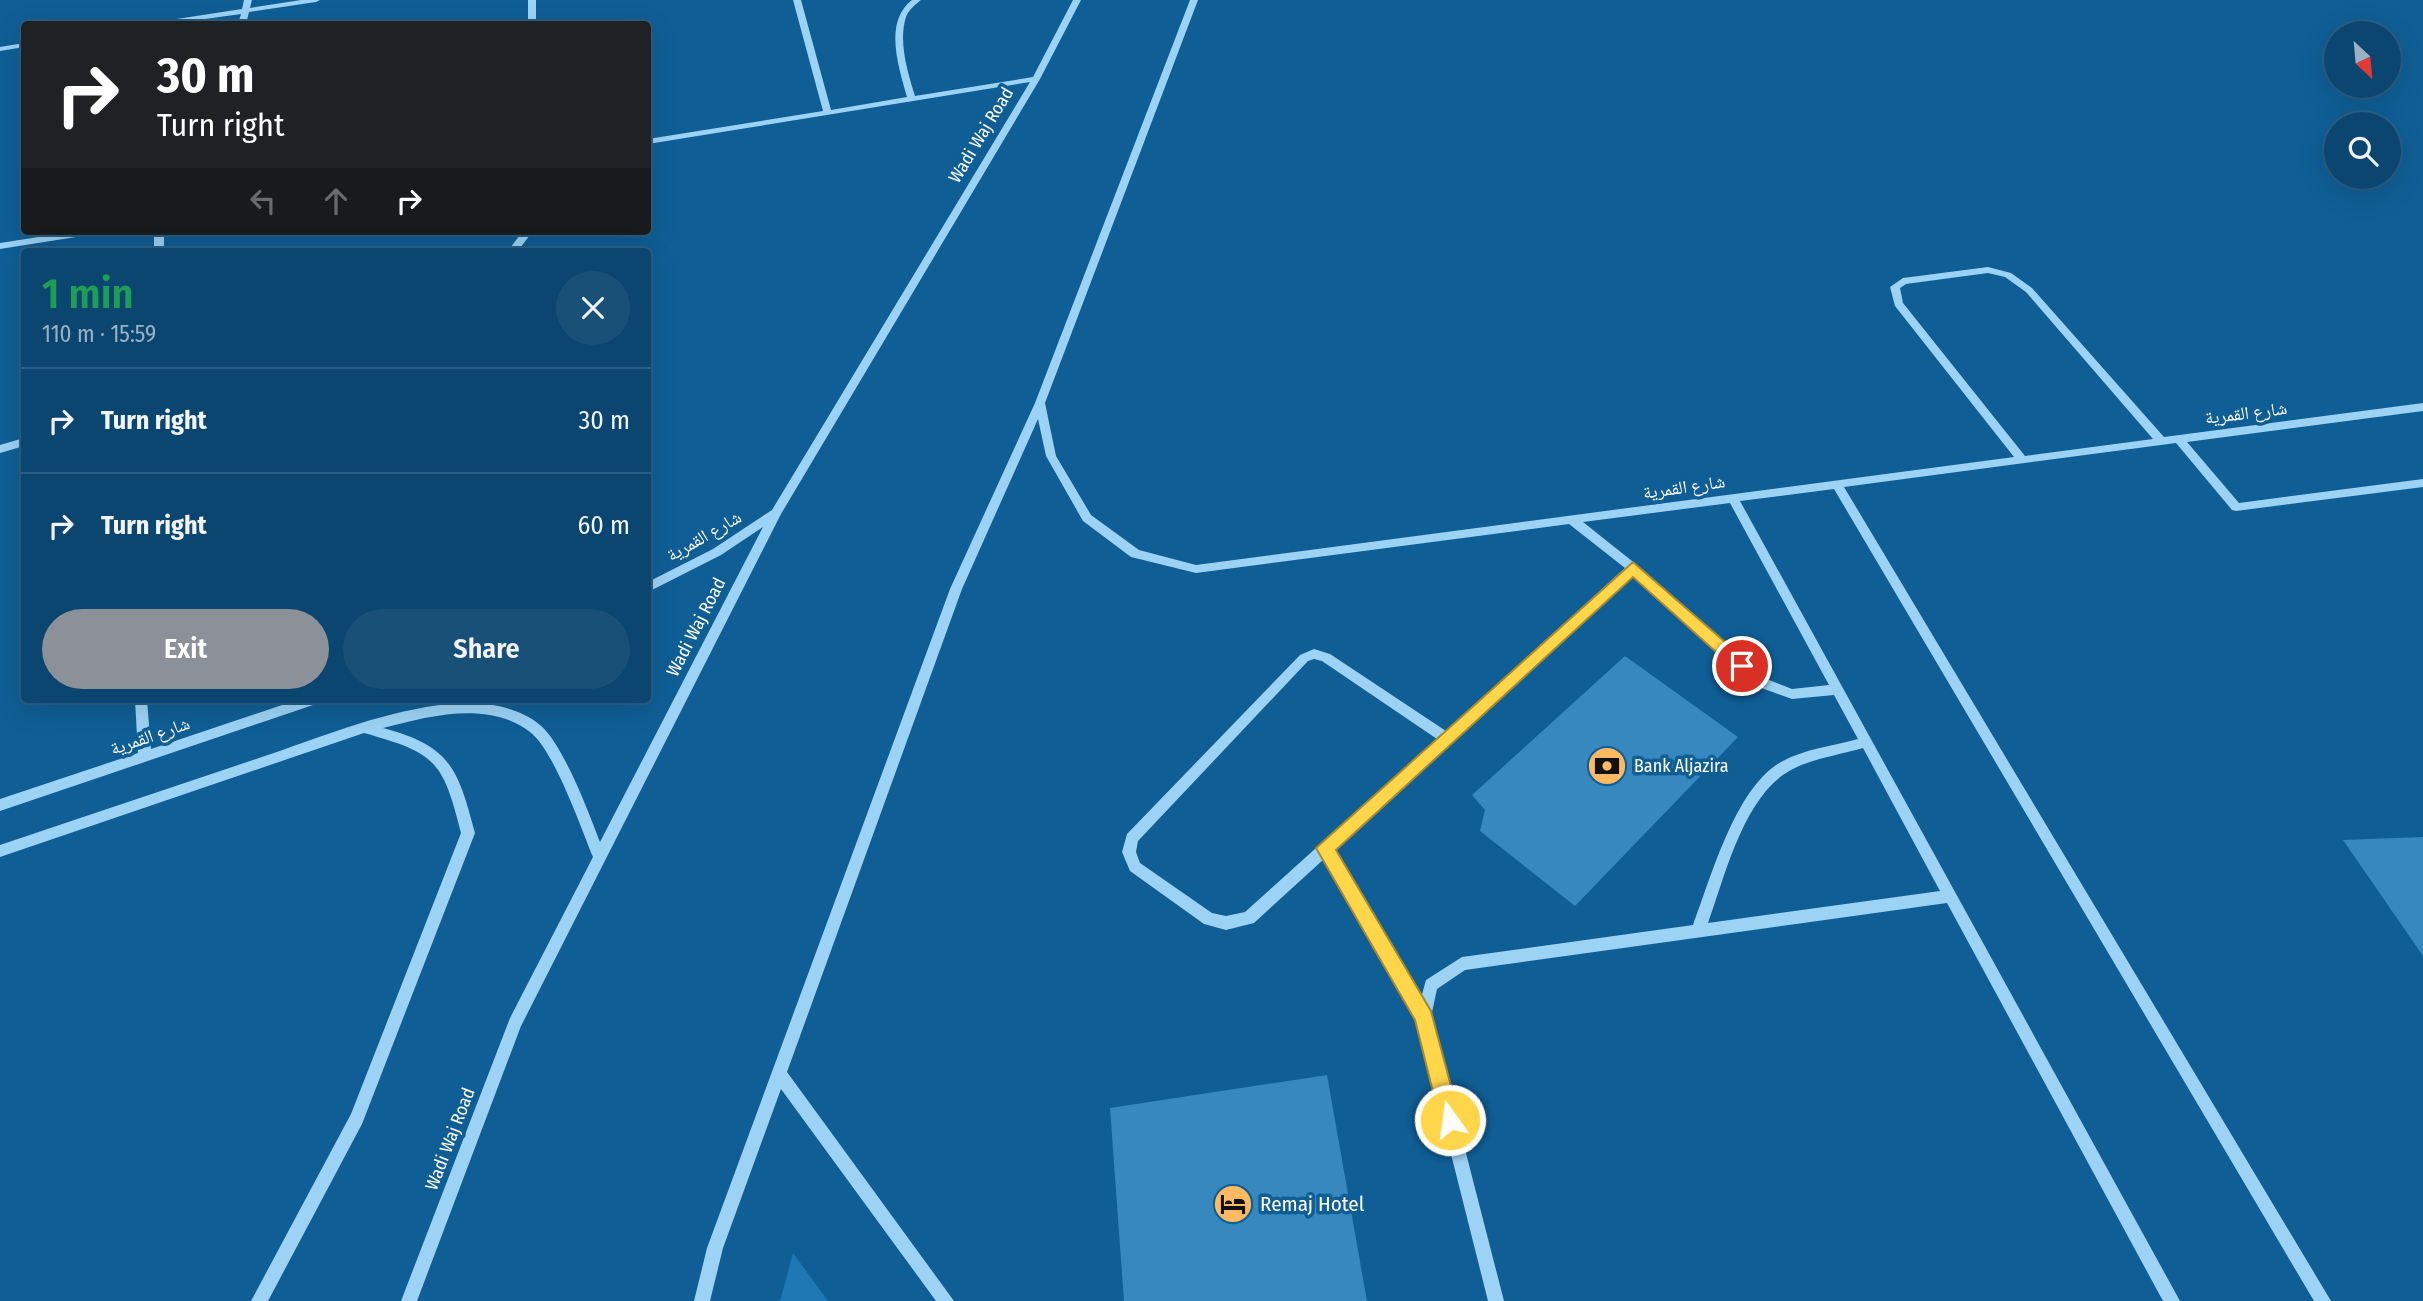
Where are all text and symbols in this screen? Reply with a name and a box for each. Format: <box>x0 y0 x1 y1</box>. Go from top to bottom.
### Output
north arrow <box>2324 21 2401 98</box>
map controls <box>2324 21 2401 189</box>
text: 30 m <box>157 46 255 105</box>
icon: right <box>42 49 133 140</box>
street label: Wadi Waj Road <box>944 83 1018 187</box>
text: Turn right <box>157 106 284 144</box>
button: search <box>2324 112 2401 189</box>
icon: left <box>244 182 282 220</box>
icon: ahead <box>317 182 355 220</box>
icon: right <box>390 182 428 220</box>
text: 1 min <box>42 269 133 319</box>
button: close <box>556 271 630 345</box>
text: 110 m · 15:59 <box>42 320 156 348</box>
street label: شارع القمرية <box>2204 397 2288 429</box>
icon: right <box>42 402 80 440</box>
text: Turn right <box>101 405 207 436</box>
text: 30 m <box>579 405 630 436</box>
street label: شارع القمرية <box>1642 470 1726 504</box>
street label: شارع القمرية <box>663 506 745 566</box>
icon: right <box>42 507 80 545</box>
text: Turn right <box>101 510 207 541</box>
text: 60 m <box>577 510 630 541</box>
street label: Wadi Waj Road <box>662 574 730 680</box>
button: Exit <box>42 609 329 689</box>
button: Share <box>343 609 630 689</box>
pin <box>1712 636 1772 696</box>
icon: arrive <box>1723 647 1761 685</box>
street label: شارع القمرية <box>107 712 193 760</box>
bank icon: Bank Aljazira <box>1586 745 1628 787</box>
place label: Bank Aljazira <box>1634 755 1729 777</box>
position arrow <box>1413 1083 1487 1157</box>
street label: Wadi Waj Road <box>420 1085 480 1193</box>
hotel icon: Remaj Hotel <box>1212 1183 1254 1225</box>
place label: Remaj Hotel <box>1260 1191 1365 1217</box>

